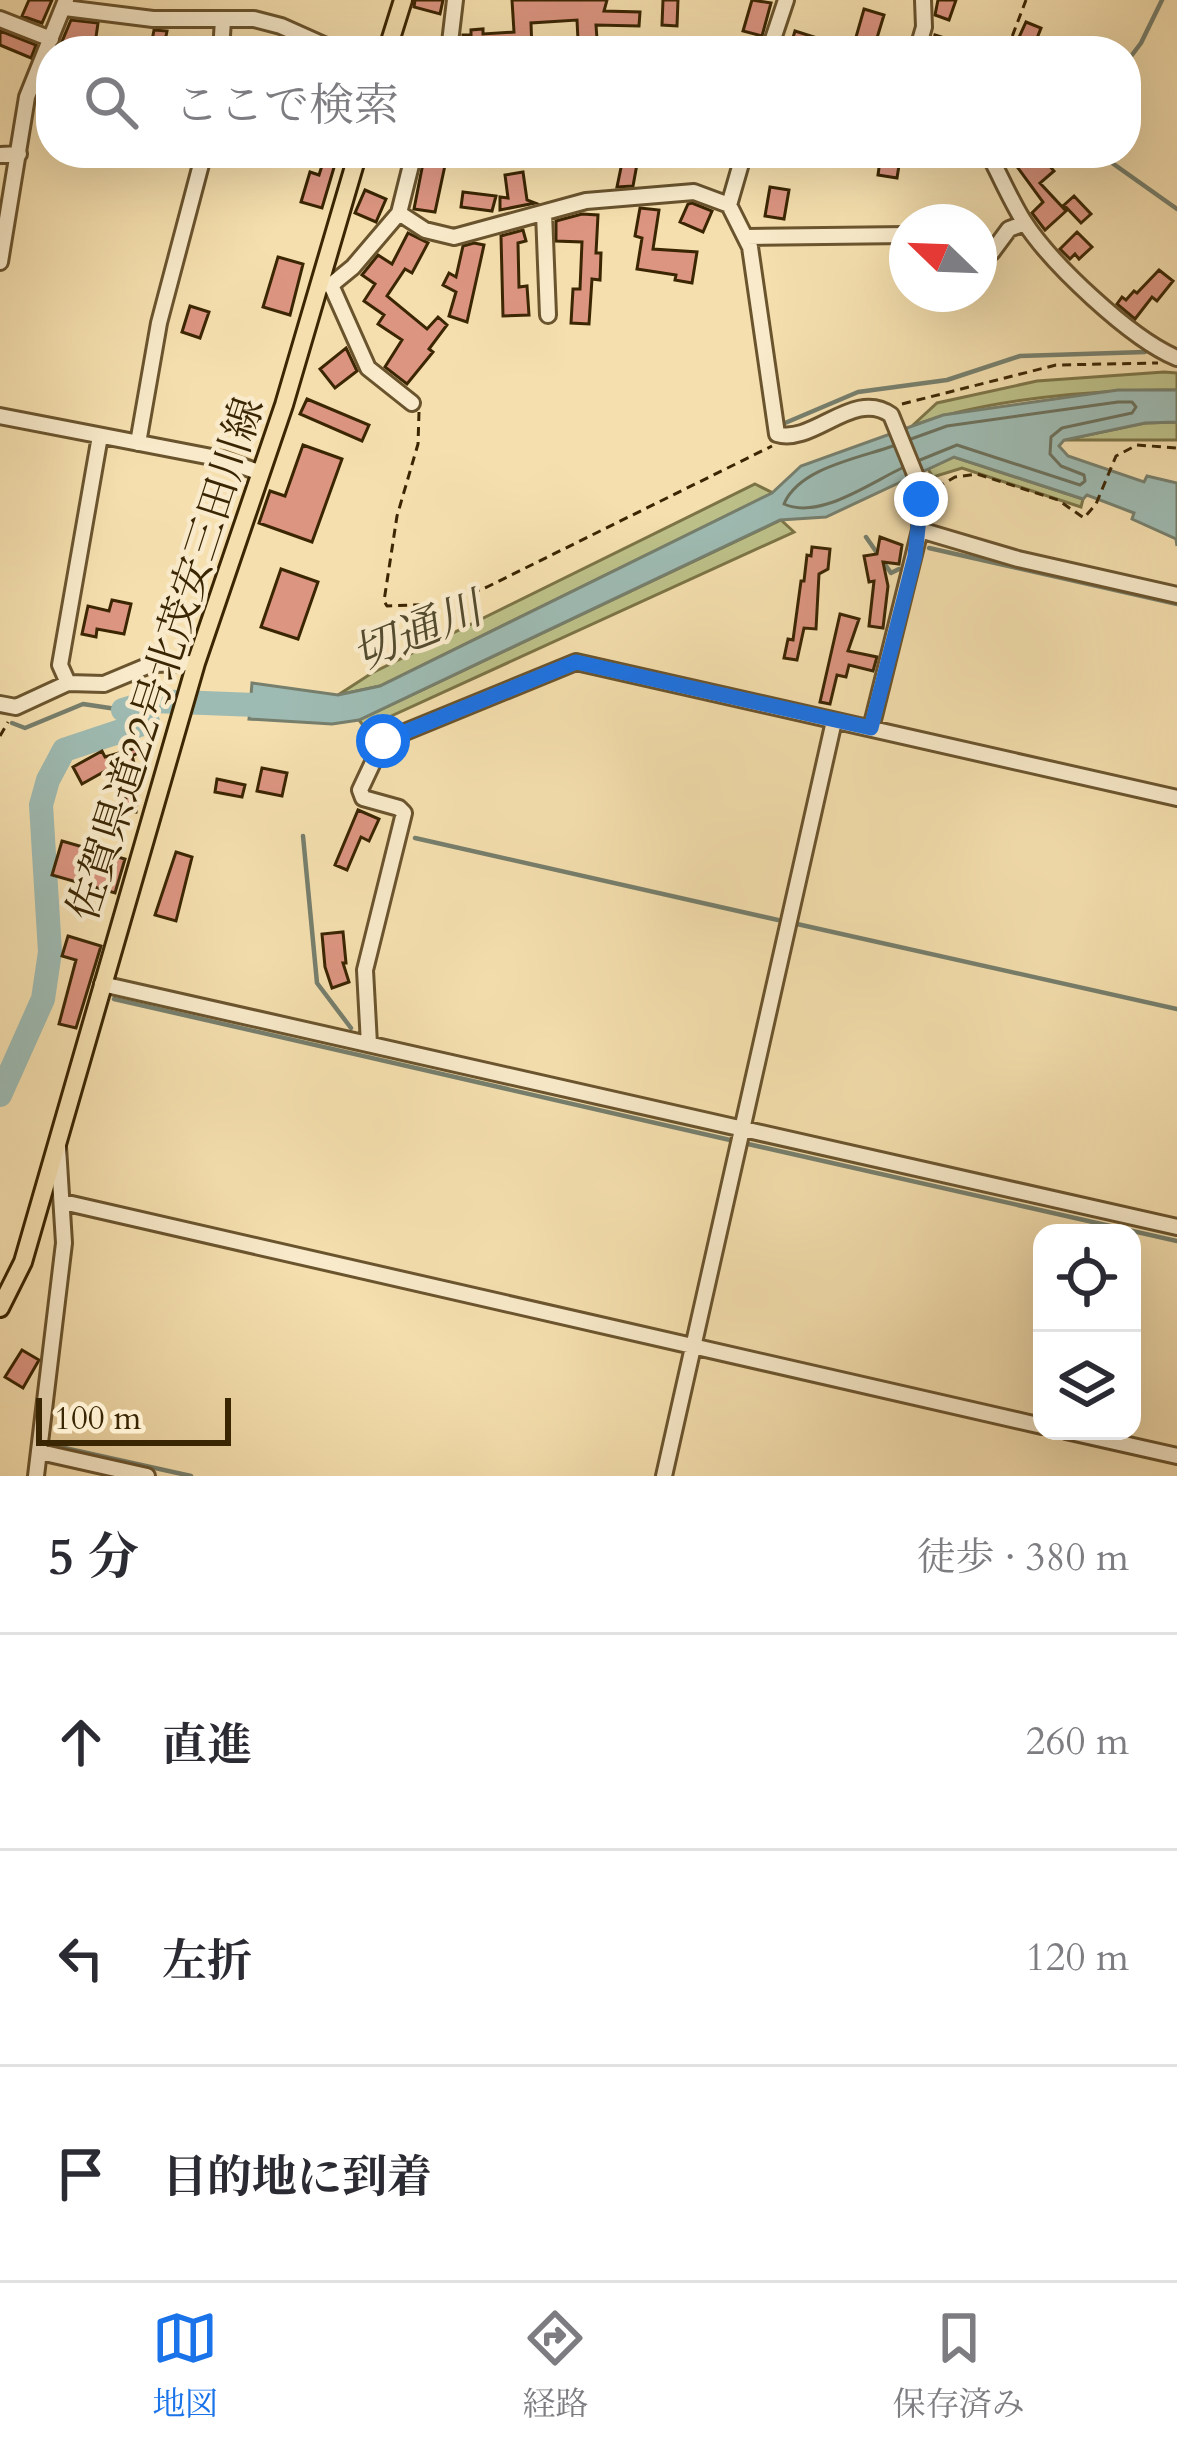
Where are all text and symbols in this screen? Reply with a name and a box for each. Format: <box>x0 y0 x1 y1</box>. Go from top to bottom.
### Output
search box <box>36 36 1141 168</box>
icon: search <box>78 69 144 135</box>
text: ここで検索 <box>174 75 399 136</box>
north arrow <box>889 204 997 312</box>
street label: 佐賀県道22号北茂安三田川線 <box>54 390 278 928</box>
route end <box>894 472 948 526</box>
water label: 切通川 <box>343 577 496 686</box>
route start <box>356 714 410 768</box>
map controls <box>1033 1224 1141 1440</box>
button: locate <box>1033 1224 1141 1332</box>
button: layers <box>1033 1332 1141 1440</box>
scale bar <box>36 1392 231 1445</box>
text: 100 m <box>54 1396 141 1441</box>
text: 5 分 <box>48 1523 139 1593</box>
text: 徒歩 · 380 m <box>917 1531 1129 1584</box>
icon: ahead <box>48 1709 114 1775</box>
text: 直進 <box>162 1715 252 1776</box>
text: 260 m <box>1026 1715 1129 1768</box>
icon: left <box>48 1925 114 1991</box>
text: 左折 <box>162 1931 252 1992</box>
text: 120 m <box>1026 1931 1129 1984</box>
icon: arrive <box>48 2141 114 2207</box>
text: 目的地に到着 <box>162 2147 432 2208</box>
tab: 地図 <box>152 2305 218 2427</box>
tab: 経路 <box>522 2305 588 2427</box>
tab: 保存済み <box>893 2305 1025 2427</box>

